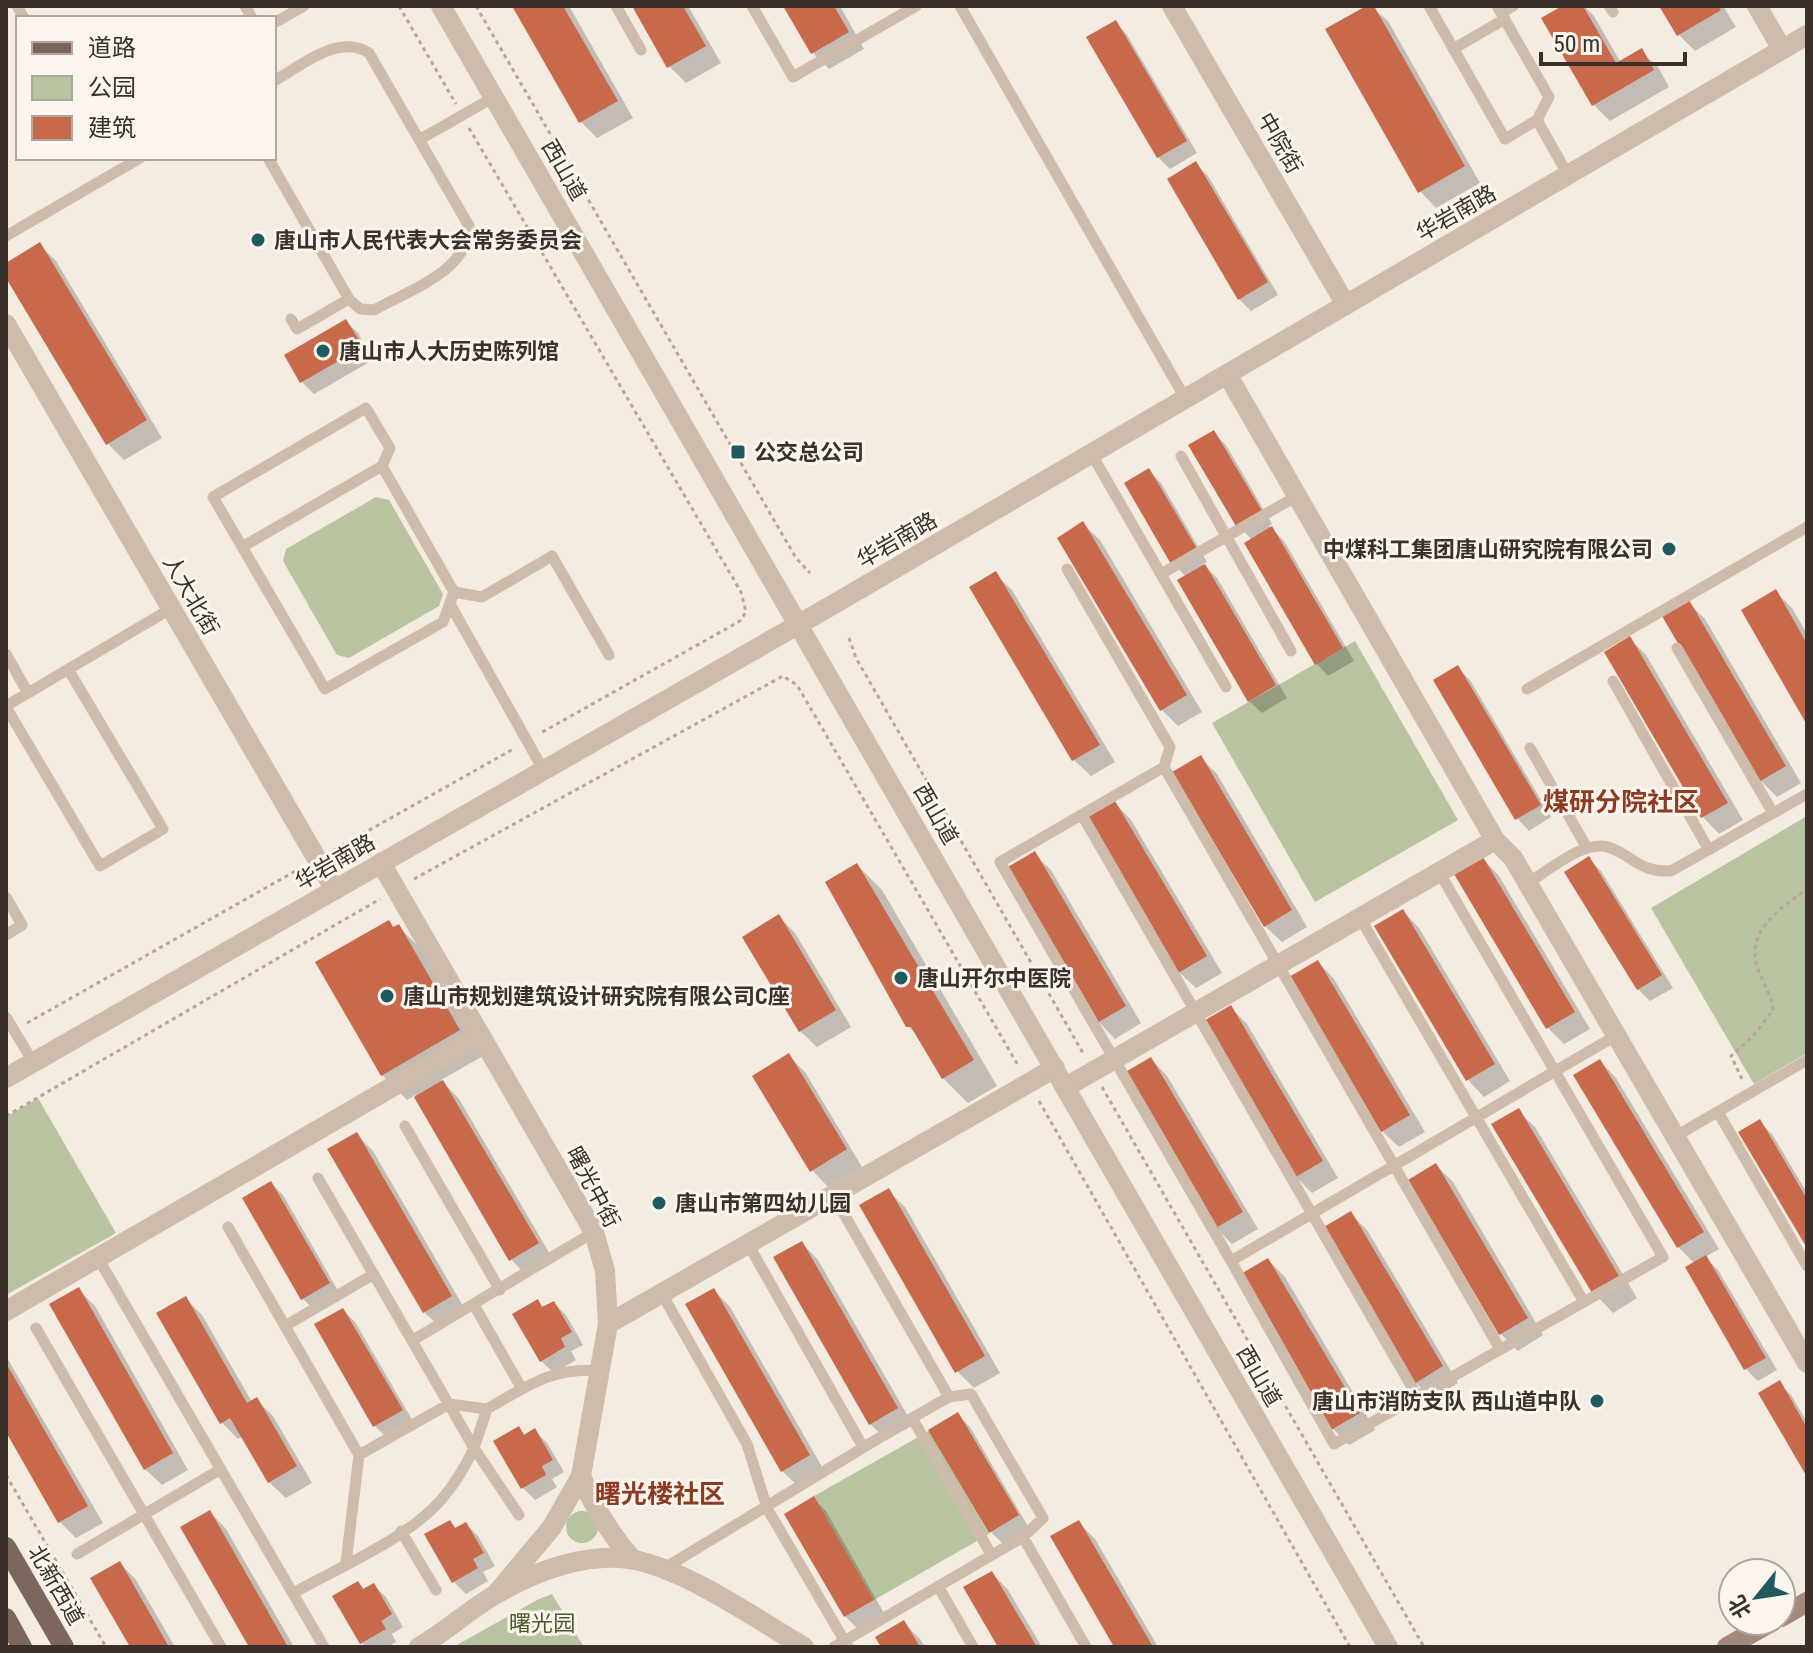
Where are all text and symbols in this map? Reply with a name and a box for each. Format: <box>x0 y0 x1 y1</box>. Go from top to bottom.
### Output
legend <box>16 16 276 160</box>
scale bar <box>1541 16 1685 66</box>
text: 50 m <box>1553 30 1600 58</box>
text: 道路 <box>88 34 136 62</box>
text: 公园 <box>88 74 136 102</box>
street label: 中院街 <box>1253 108 1307 178</box>
text: 建筑 <box>88 114 136 142</box>
street label: 西山道 <box>537 135 591 205</box>
street label: 华岩南路 <box>1412 180 1500 246</box>
place label: 唐山市人民代表大会常务委员会 <box>274 228 582 253</box>
marker: 唐山市人民代表大会常务委员会 <box>249 231 267 249</box>
place label: 唐山市人大历史陈列馆 <box>339 339 559 364</box>
marker: 唐山市人大历史陈列馆 <box>314 342 332 360</box>
place label: 公交总公司 <box>754 440 864 465</box>
marker: 公交总公司 <box>729 443 747 461</box>
street label: 华岩南路 <box>853 507 941 573</box>
place label: 中煤科工集团唐山研究院有限公司 <box>1323 537 1653 562</box>
marker: 中煤科工集团唐山研究院有限公司 <box>1660 540 1678 558</box>
street label: 人大北街 <box>158 551 224 639</box>
street label: 西山道 <box>909 779 963 849</box>
district label: 煤研分院社区 <box>1543 787 1699 817</box>
street label: 华岩南路 <box>291 829 379 895</box>
place label: 唐山开尔中医院 <box>917 966 1071 991</box>
marker: 唐山开尔中医院 <box>892 969 910 987</box>
place label: 唐山市规划建筑设计研究院有限公司C座 <box>403 984 790 1009</box>
marker: 唐山市规划建筑设计研究院有限公司C座 <box>378 987 396 1005</box>
street label: 曙光中街 <box>561 1142 625 1232</box>
place label: 唐山市第四幼儿园 <box>675 1191 851 1216</box>
marker: 唐山市第四幼儿园 <box>650 1194 668 1212</box>
street label: 西山道 <box>1232 1341 1286 1411</box>
place label: 唐山市消防支队 西山道中队 <box>1312 1389 1581 1414</box>
marker: 唐山市消防支队 西山道中队 <box>1588 1392 1606 1410</box>
district label: 曙光楼社区 <box>595 1479 725 1509</box>
street label: 北新西道 <box>23 1541 89 1629</box>
north arrow <box>1717 1557 1797 1637</box>
text: 北 <box>1724 1591 1756 1623</box>
park label: 曙光园 <box>509 1611 575 1636</box>

